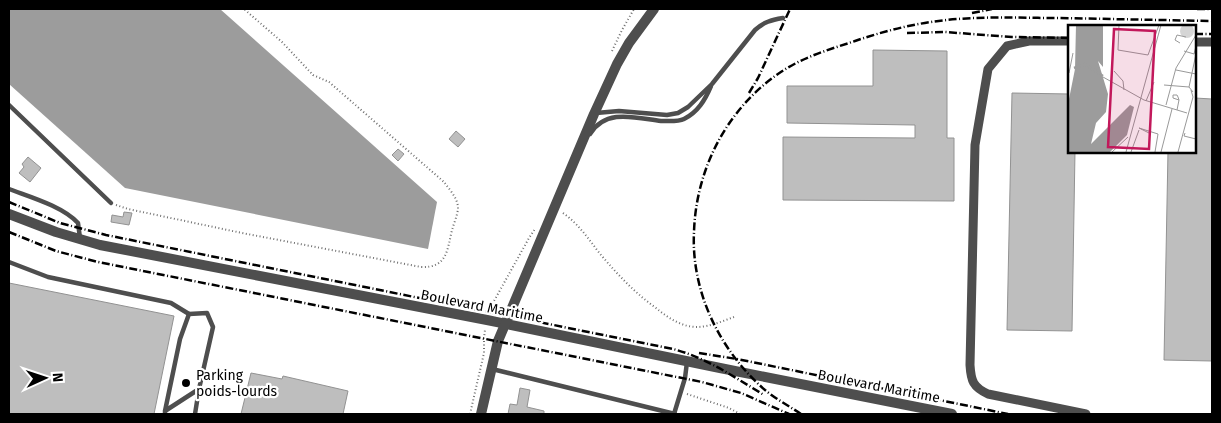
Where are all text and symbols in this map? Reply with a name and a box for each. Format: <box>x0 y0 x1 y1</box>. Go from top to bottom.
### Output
inset map <box>1068 25 1196 152</box>
street label: Boulevard Maritime <box>419 286 545 327</box>
north arrow <box>20 353 70 403</box>
street label: Boulevard Maritime <box>816 366 942 407</box>
place label: Parking poids-lourds <box>196 367 278 400</box>
text: N <box>49 372 66 382</box>
marker: Parking poids-lourds <box>180 377 192 389</box>

